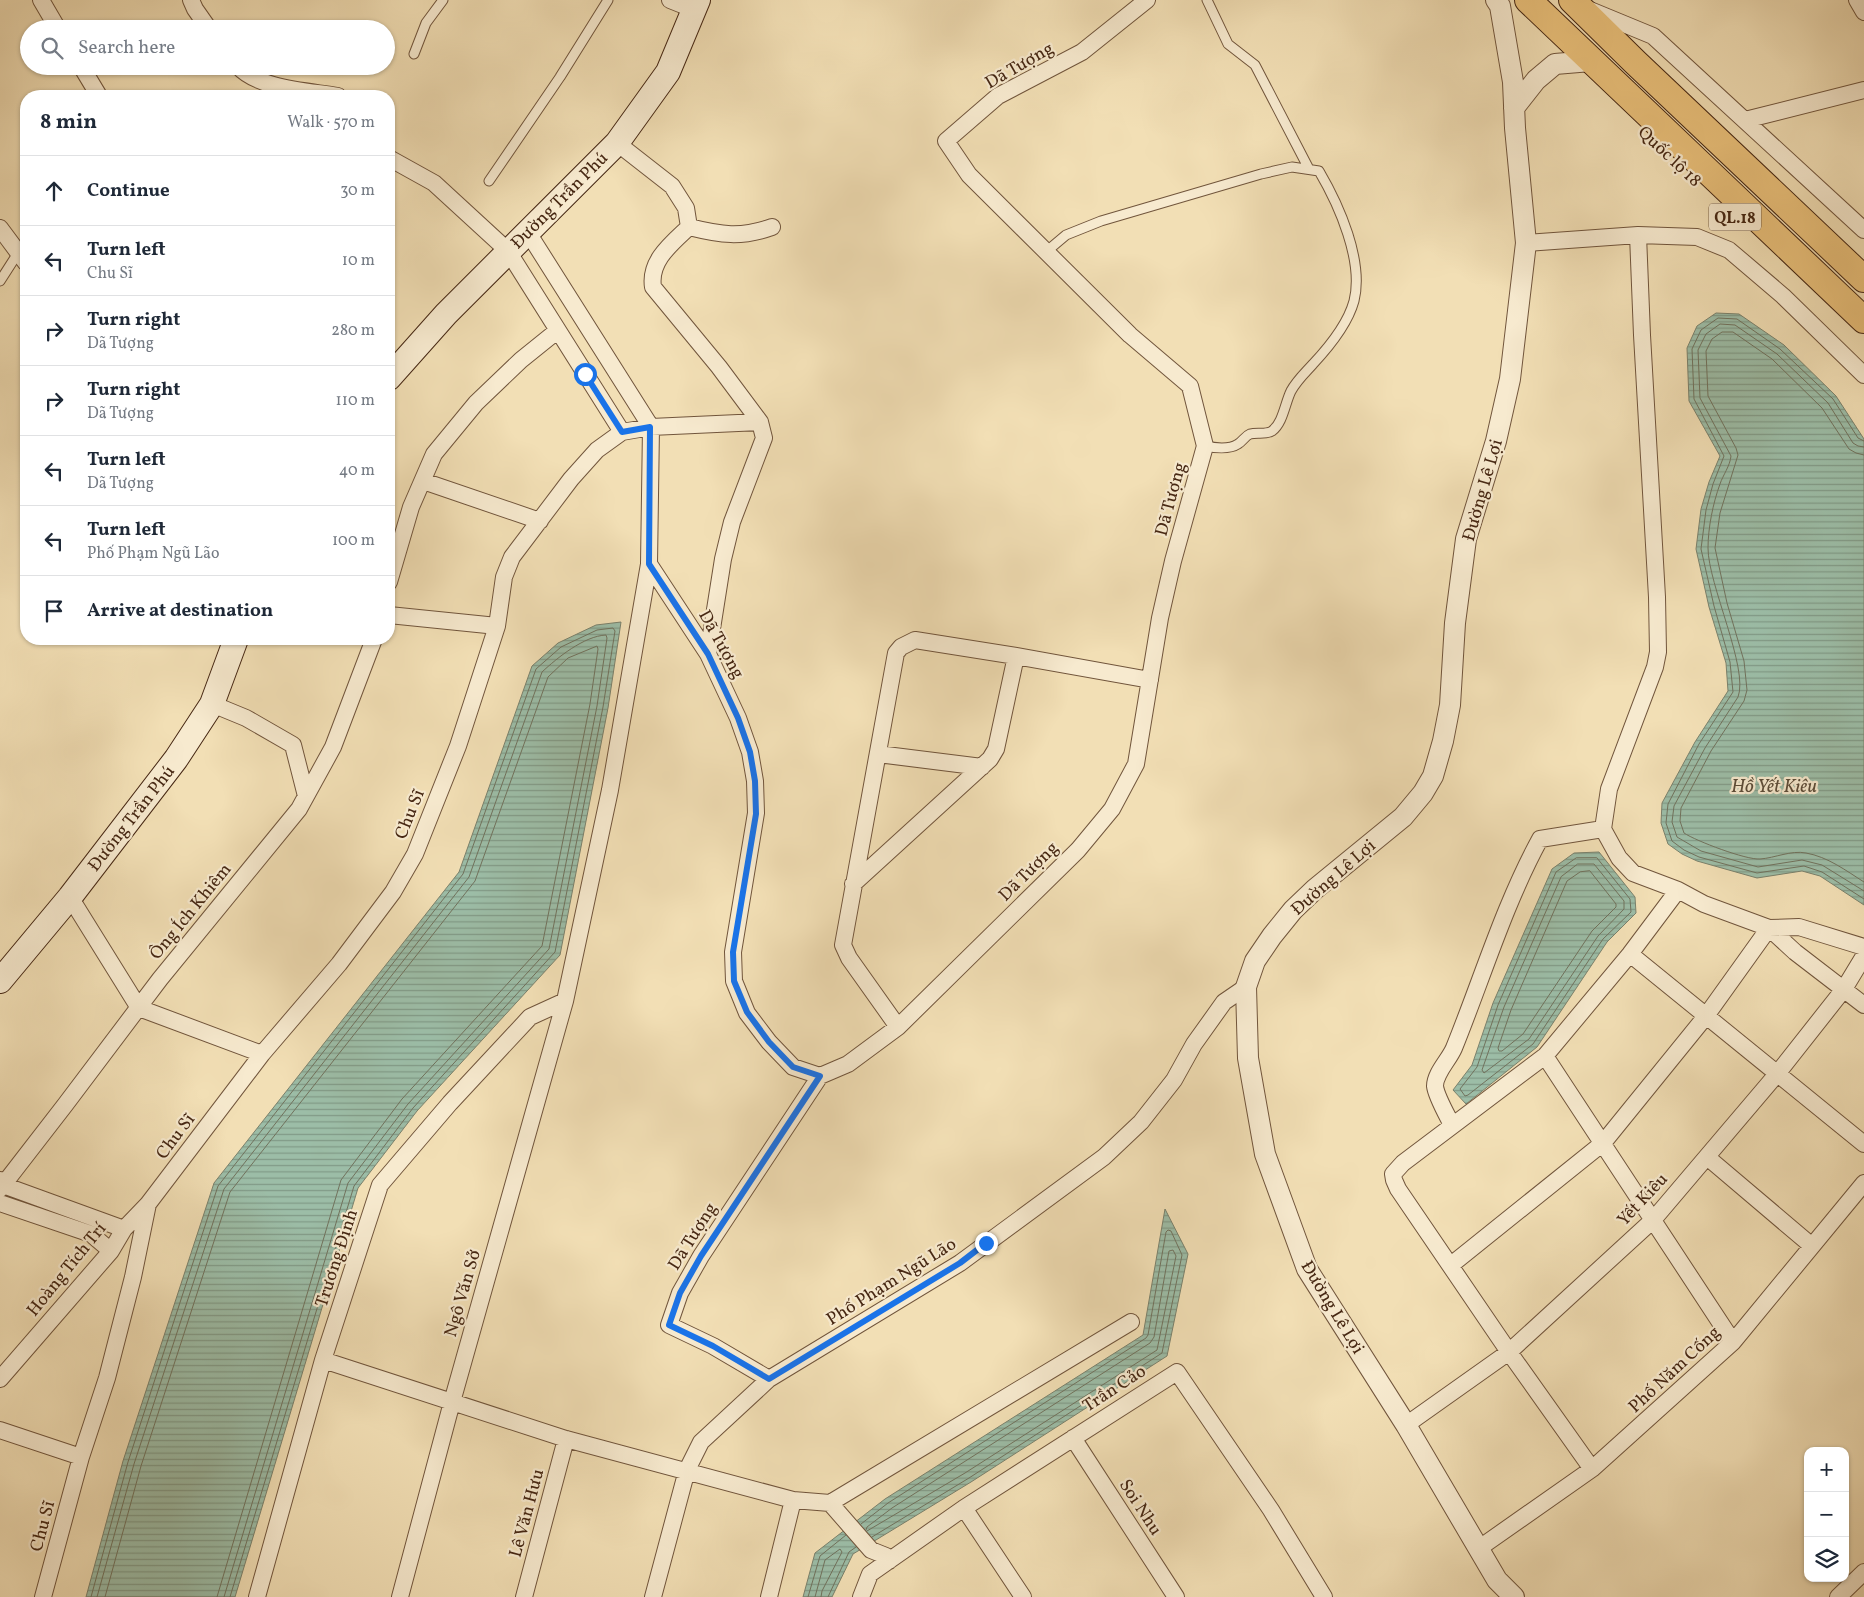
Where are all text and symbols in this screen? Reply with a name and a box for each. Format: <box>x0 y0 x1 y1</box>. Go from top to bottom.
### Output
search box <box>20 20 395 75</box>
icon: search <box>38 34 66 62</box>
text: Search here <box>78 35 175 61</box>
street label: Dã Tượng <box>981 37 1059 96</box>
text: 8 min <box>40 108 97 137</box>
text: Walk · 570 m <box>287 112 375 134</box>
street label: Quốc lộ 18 <box>1631 121 1706 193</box>
street label: Đường Trần Phú <box>506 147 614 255</box>
icon: ahead <box>40 177 68 205</box>
text: Continue <box>87 178 170 204</box>
text: 30 m <box>340 180 375 202</box>
road number: QL.18 <box>1709 203 1761 230</box>
text: Turn left <box>87 237 166 263</box>
icon: left <box>40 247 68 275</box>
text: 10 m <box>342 250 375 272</box>
text: Chu Sĩ <box>87 263 133 285</box>
text: Turn right <box>87 307 180 333</box>
icon: right <box>40 317 68 345</box>
text: 280 m <box>331 320 375 342</box>
text: Dã Tượng <box>87 333 154 355</box>
route start <box>574 363 597 386</box>
text: Turn right <box>87 377 180 403</box>
icon: right <box>40 387 68 415</box>
text: 110 m <box>336 390 375 412</box>
text: Dã Tượng <box>87 403 154 425</box>
street label: Đường Lê Lợi <box>1457 436 1510 544</box>
text: Turn left <box>87 447 166 473</box>
icon: left <box>40 457 68 485</box>
text: 40 m <box>339 460 375 482</box>
street label: Dã Tượng <box>1150 460 1193 539</box>
text: Dã Tượng <box>87 473 154 495</box>
text: Turn left <box>87 517 166 543</box>
icon: left <box>40 527 68 555</box>
text: 100 m <box>332 530 375 552</box>
text: Phố Phạm Ngũ Lão <box>87 543 219 565</box>
icon: arrive <box>40 597 68 625</box>
text: Arrive at destination <box>87 598 273 624</box>
street label: Dã Tượng <box>691 606 750 684</box>
street label: Đường Trần Phú <box>83 760 182 877</box>
water label: Hồ Yết Kiêu <box>1731 774 1817 800</box>
street label: Chu Sĩ <box>389 785 432 843</box>
street label: Đường Lê Lợi <box>1286 834 1382 922</box>
street label: Dã Tượng <box>994 837 1065 908</box>
street label: Ông Ích Khiêm <box>144 858 238 966</box>
street label: Chu Sĩ <box>151 1108 202 1165</box>
street label: Yết Kiêu <box>1612 1168 1674 1232</box>
street label: Dã Tượng <box>663 1198 724 1275</box>
street label: Trương Định <box>310 1206 365 1311</box>
street label: Hoàng Tích Trí <box>21 1217 113 1322</box>
street label: Phố Phạm Ngũ Lão <box>822 1232 962 1332</box>
route end <box>975 1232 998 1255</box>
street label: Ngô Văn Sở <box>439 1247 488 1340</box>
street label: Đường Lê Lợi <box>1294 1256 1370 1359</box>
street label: Phố Năm Cống <box>1624 1321 1727 1419</box>
street label: Trần Cảo <box>1078 1359 1151 1419</box>
map controls <box>1804 1447 1849 1582</box>
button: + <box>1804 1447 1849 1492</box>
street label: Lê Văn Hưu <box>504 1466 551 1560</box>
street label: Soi Nhu <box>1112 1475 1167 1541</box>
button: − <box>1804 1492 1849 1537</box>
street label: Chu Sĩ <box>25 1498 62 1555</box>
button: layers <box>1804 1537 1849 1582</box>

